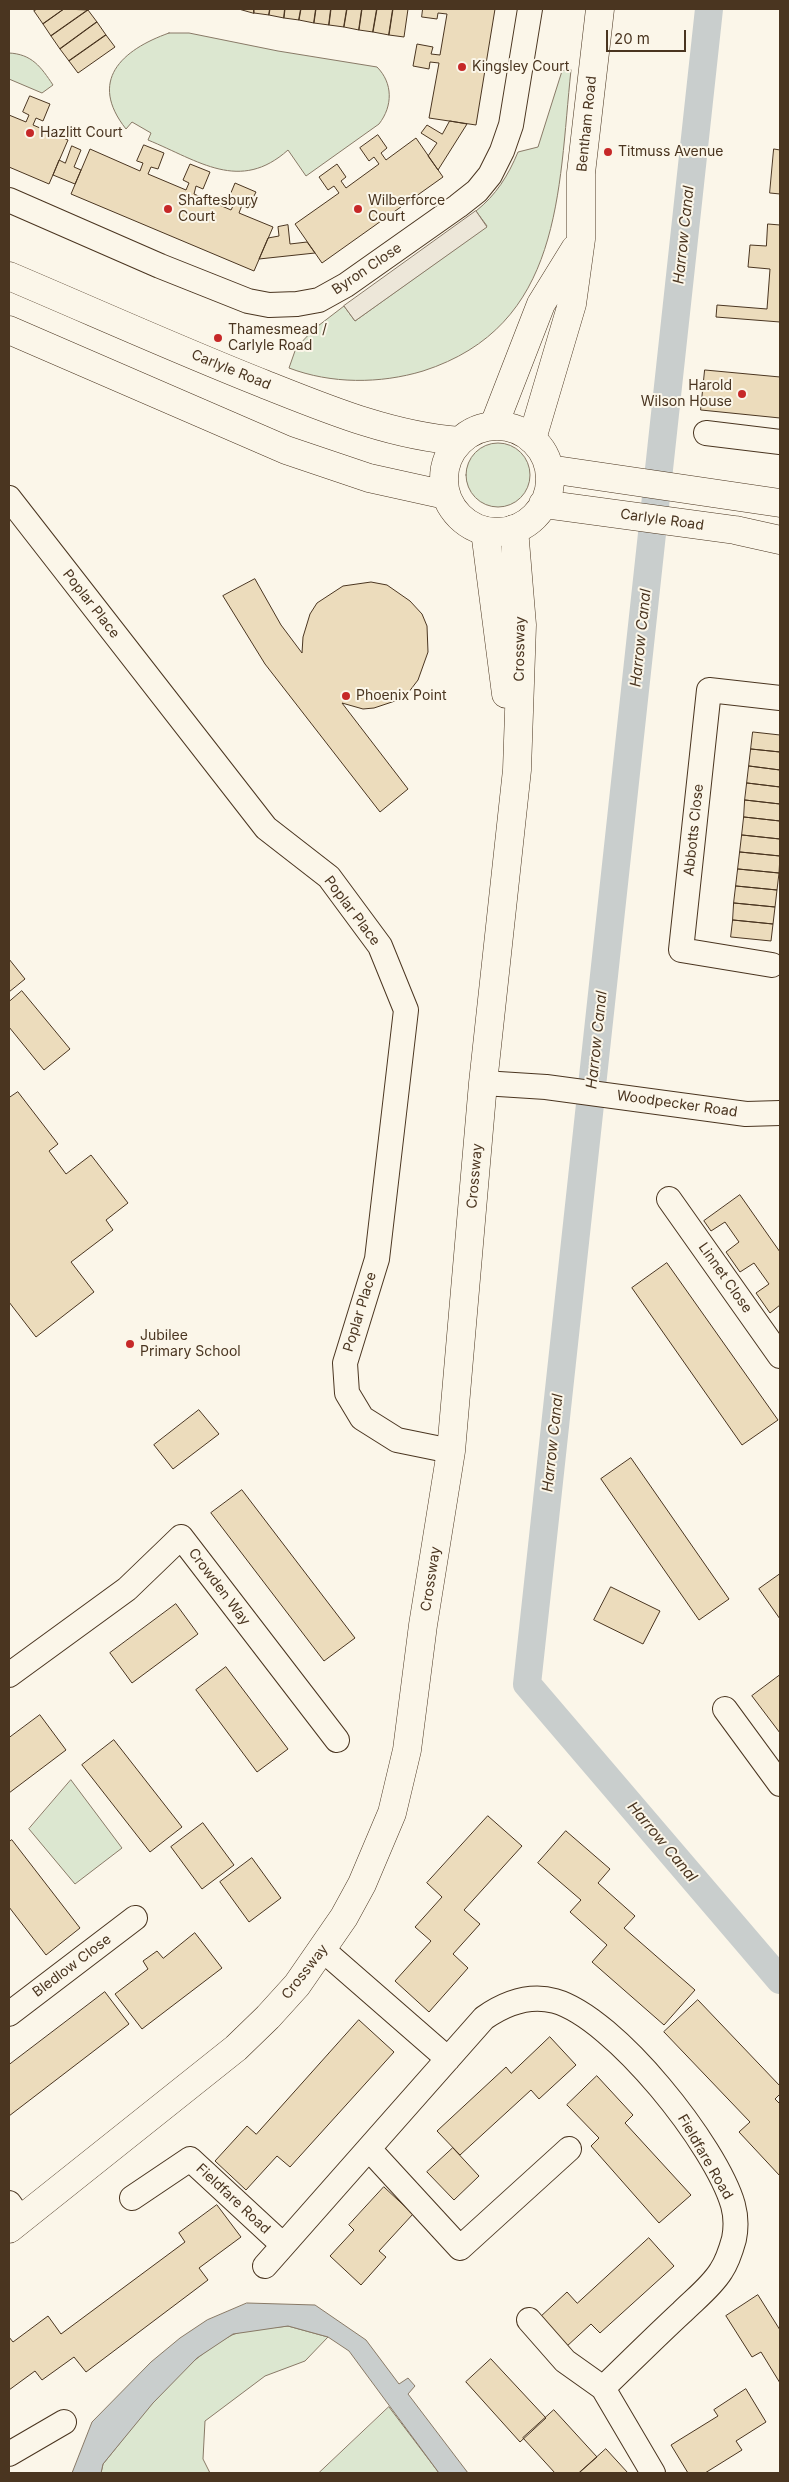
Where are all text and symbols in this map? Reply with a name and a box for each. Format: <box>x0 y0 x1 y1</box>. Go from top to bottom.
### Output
scale bar <box>609 20 689 52</box>
text: 20 m <box>614 29 650 48</box>
place label: Kingsley Court <box>472 59 569 75</box>
marker: Kingsley Court <box>456 61 468 73</box>
street label: Bentham Road <box>574 75 600 173</box>
place label: Hazlitt Court <box>40 125 123 141</box>
marker: Hazlitt Court <box>24 127 36 139</box>
place label: Titmuss Avenue <box>618 144 723 160</box>
marker: Titmuss Avenue <box>602 146 614 158</box>
water label: Harrow Canal <box>670 185 698 285</box>
place label: Shaftesbury Court <box>178 193 258 226</box>
place label: Wilberforce Court <box>368 193 445 226</box>
marker: Shaftesbury Court <box>162 203 174 215</box>
marker: Wilberforce Court <box>352 203 364 215</box>
street label: Byron Close <box>329 240 405 298</box>
place label: Thamesmead / Carlyle Road <box>228 322 327 354</box>
marker: Thamesmead / Carlyle Road <box>212 332 224 344</box>
street label: Carlyle Road <box>189 346 273 394</box>
place label: Harold Wilson House <box>641 378 732 411</box>
marker: Harold Wilson House <box>736 388 748 400</box>
street label: Carlyle Road <box>619 506 705 534</box>
street label: Poplar Place <box>59 566 123 642</box>
water label: Harrow Canal <box>627 588 655 688</box>
street label: Crossway <box>511 616 529 682</box>
place label: Phoenix Point <box>356 688 447 704</box>
marker: Phoenix Point <box>340 690 352 702</box>
street label: Abbotts Close <box>681 783 707 877</box>
street label: Poplar Place <box>320 873 384 949</box>
water label: Harrow Canal <box>583 990 611 1090</box>
street label: Woodpecker Road <box>616 1087 738 1121</box>
street label: Crossway <box>464 1143 486 1209</box>
street label: Linnet Close <box>695 1240 755 1316</box>
street label: Poplar Place <box>340 1270 380 1354</box>
place label: Jubilee Primary School <box>140 1328 241 1360</box>
marker: Jubilee Primary School <box>124 1338 136 1350</box>
water label: Harrow Canal <box>539 1393 567 1493</box>
street label: Crowden Way <box>185 1545 253 1629</box>
street label: Crossway <box>418 1545 444 1613</box>
water label: Harrow Canal <box>623 1798 701 1886</box>
street label: Bledlow Close <box>29 1931 115 2001</box>
street label: Crossway <box>278 1941 332 2003</box>
street label: Fieldfare Road <box>674 2111 736 2203</box>
street label: Fieldfare Road <box>192 2160 274 2238</box>

